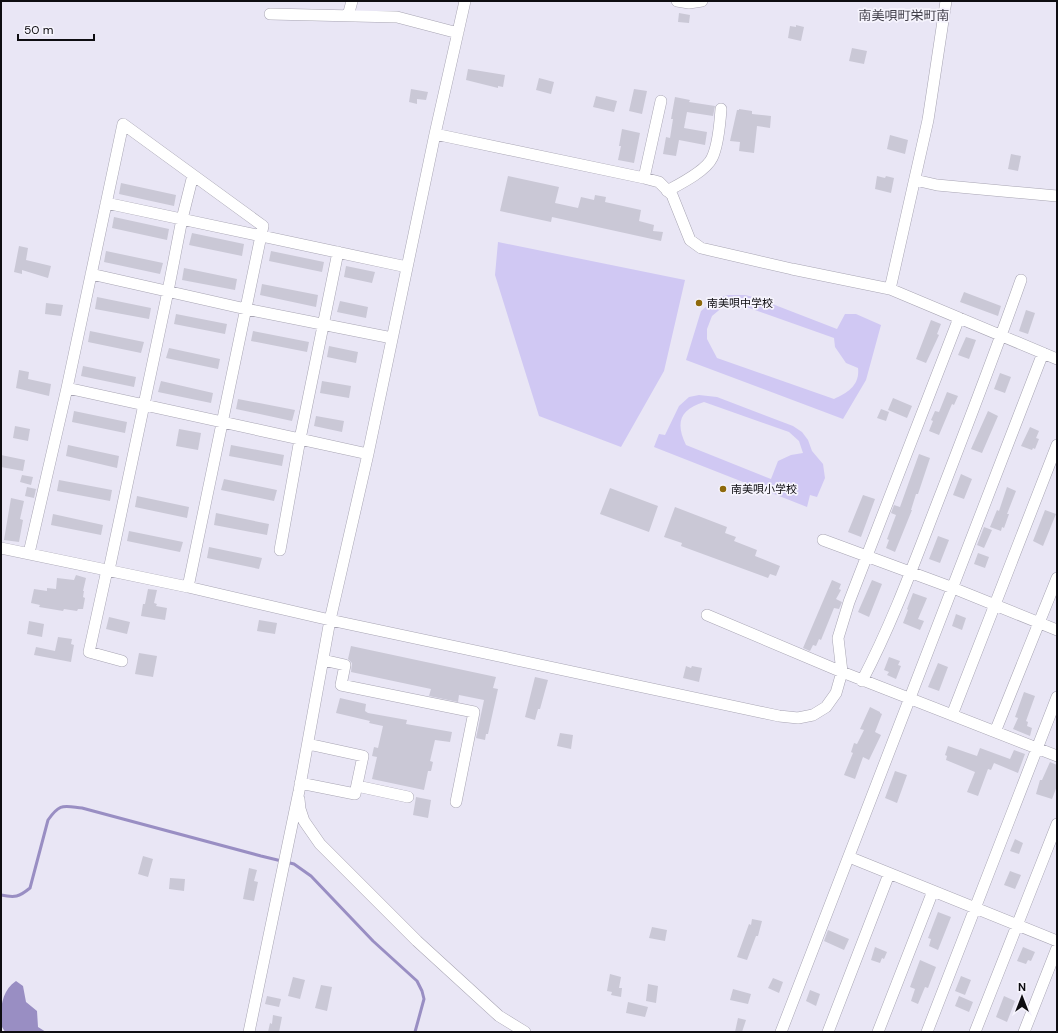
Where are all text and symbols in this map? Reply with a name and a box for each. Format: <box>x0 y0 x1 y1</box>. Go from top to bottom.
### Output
district label: 南美唄町栄町南 <box>858 7 950 24</box>
scale bar <box>18 16 94 42</box>
text: 50 m <box>24 22 53 38</box>
place label: 南美唄中学校 <box>707 296 773 310</box>
marker: 南美唄中学校 <box>694 298 704 308</box>
place label: 南美唄小学校 <box>731 482 797 496</box>
marker: 南美唄小学校 <box>718 484 728 494</box>
north arrow <box>1002 977 1042 1017</box>
text: N <box>1018 980 1026 994</box>

